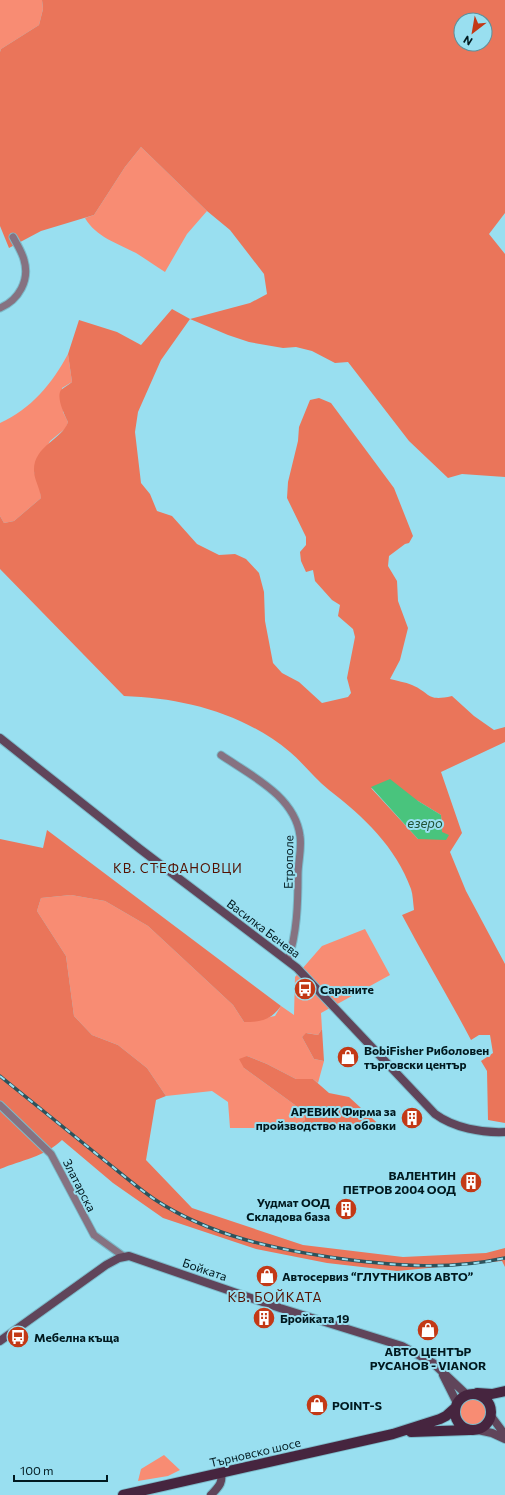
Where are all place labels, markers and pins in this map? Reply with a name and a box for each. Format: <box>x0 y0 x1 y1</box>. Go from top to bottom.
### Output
bus stop icon: Сараните <box>292 976 318 1002</box>
place label: Сараните <box>320 982 374 996</box>
place label: BobiFisher Риболовен търговски център <box>364 1043 489 1071</box>
shop icon: BobiFisher Риболовен търговски център <box>335 1044 361 1070</box>
place label: АРЕВИК Фирма за пройзводство на обовки <box>256 1104 396 1132</box>
building icon: АРЕВИК Фирма за пройзводство на обовки <box>399 1105 425 1131</box>
place label: ВАЛЕНТИН ПЕТРОВ 2004 ООД <box>343 1168 456 1196</box>
building icon: ВАЛЕНТИН ПЕТРОВ 2004 ООД <box>458 1169 484 1195</box>
place label: Уудмат ООД Складова база <box>246 1195 330 1223</box>
building icon: Уудмат ООД Складова база <box>333 1196 359 1222</box>
shop icon: Автосервиз “ГЛУТНИКОВ АВТО” <box>254 1263 280 1289</box>
place label: Автосервиз “ГЛУТНИКОВ АВТО” <box>282 1269 474 1283</box>
building icon: Бройката 19 <box>251 1305 277 1331</box>
place label: Бройката 19 <box>280 1311 349 1325</box>
shop icon: АВТО ЦЕНТЪР РУСАНОВ - VIANOR <box>415 1317 441 1343</box>
bus stop icon: Мебелна къща <box>5 1324 31 1350</box>
place label: Мебелна къща <box>34 1330 119 1344</box>
place label: АВТО ЦЕНТЪР РУСАНОВ - VIANOR <box>370 1344 487 1372</box>
shop icon: POINT-S <box>304 1392 330 1418</box>
place label: POINT-S <box>332 1398 382 1412</box>

